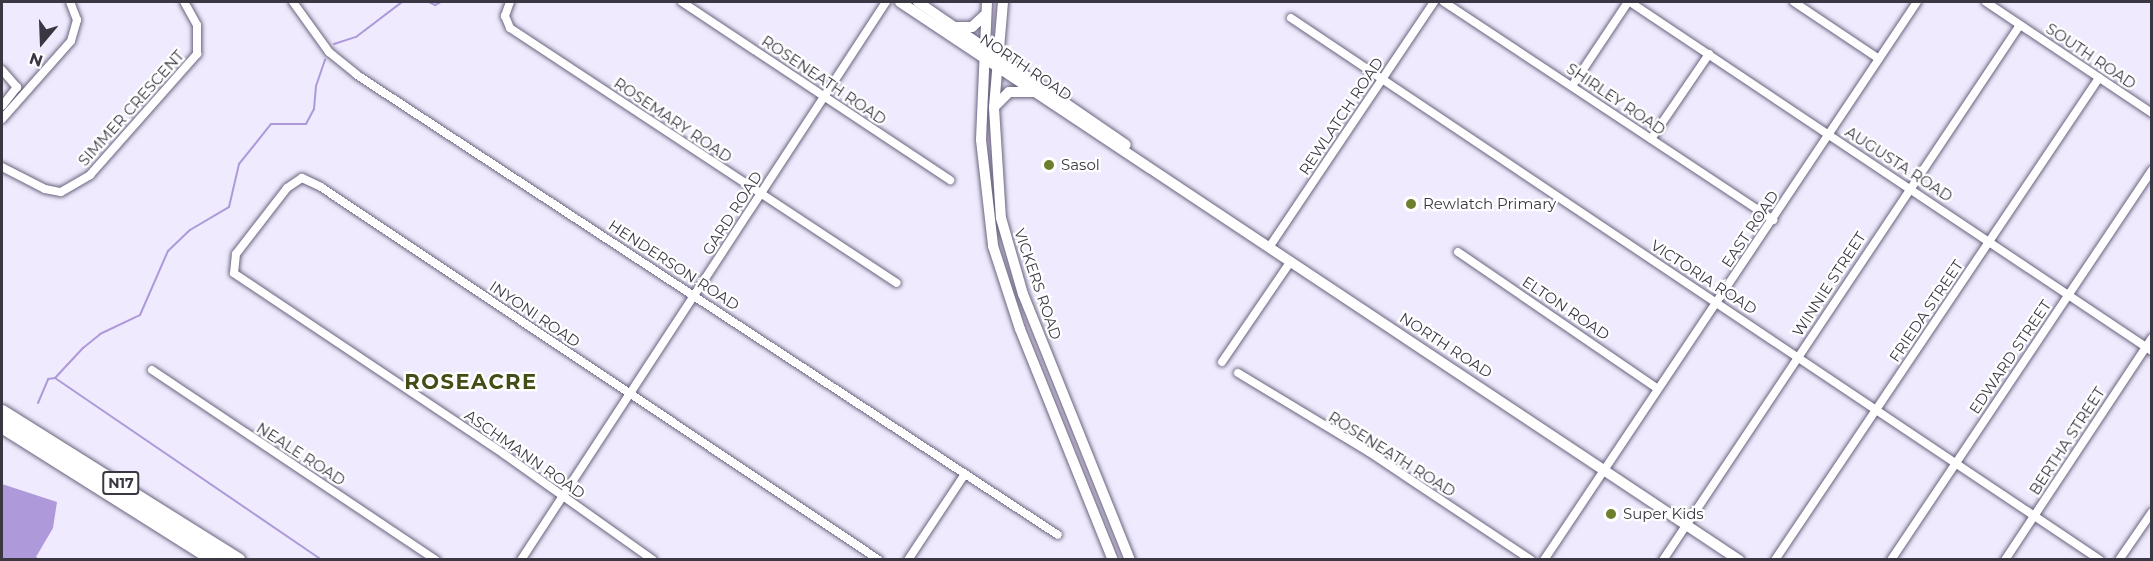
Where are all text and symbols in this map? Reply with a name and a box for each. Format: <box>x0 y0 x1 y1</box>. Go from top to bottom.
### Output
north arrow <box>12 12 72 72</box>
street label: SOUTH ROAD <box>2043 19 2139 93</box>
street label: NORTH ROAD <box>977 30 1075 104</box>
street label: ROSENEATH ROAD <box>758 32 890 128</box>
street label: SIMMER CRESCENT <box>74 46 188 170</box>
text: N <box>27 48 45 71</box>
street label: REWLATCH ROAD <box>1295 54 1387 178</box>
street label: SHIRLEY ROAD <box>1563 59 1669 139</box>
street label: ROSEMARY ROAD <box>611 74 735 166</box>
street label: AUGUSTA ROAD <box>1842 123 1956 205</box>
place label: Sasol <box>1061 156 1100 174</box>
marker: Sasol <box>1042 158 1056 172</box>
street label: GARD ROAD <box>698 168 766 258</box>
street label: EAST ROAD <box>1718 187 1782 271</box>
place label: Rewlatch Primary <box>1423 195 1556 213</box>
marker: Rewlatch Primary <box>1404 197 1418 211</box>
street label: HENDERSON ROAD <box>605 216 743 314</box>
street label: VICKERS ROAD <box>1011 226 1065 342</box>
street label: WINNIE STREET <box>1788 228 1870 340</box>
street label: VICTORIA ROAD <box>1648 236 1760 318</box>
street label: FRIEDA STREET <box>1885 257 1967 365</box>
street label: ELTON ROAD <box>1519 272 1613 344</box>
street label: INYONI ROAD <box>486 277 584 351</box>
street label: EDWARD STREET <box>1965 297 2055 417</box>
street label: NORTH ROAD <box>1396 308 1496 382</box>
district label: ROSEACRE <box>404 369 538 395</box>
street label: BERTHA STREET <box>2025 384 2109 498</box>
street label: ASCHMANN ROAD <box>461 406 589 502</box>
street label: ROSENEATH ROAD <box>1325 408 1459 500</box>
street label: NEALE ROAD <box>253 419 349 489</box>
road number: N17 <box>102 472 140 494</box>
place label: Super Kids <box>1623 505 1704 523</box>
marker: Super Kids <box>1604 507 1618 521</box>

